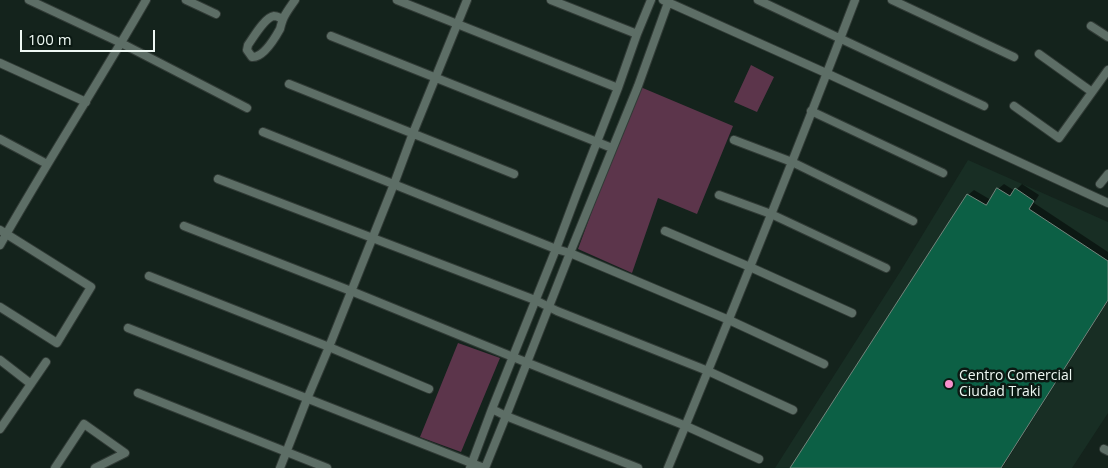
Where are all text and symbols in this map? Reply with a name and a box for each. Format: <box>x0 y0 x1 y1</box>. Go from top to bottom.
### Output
scale bar <box>22 20 158 52</box>
text: 100 m <box>28 29 72 49</box>
place label: Centro Comercial Ciudad Traki <box>959 368 1072 401</box>
marker: Centro Comercial Ciudad Traki <box>943 378 955 390</box>

